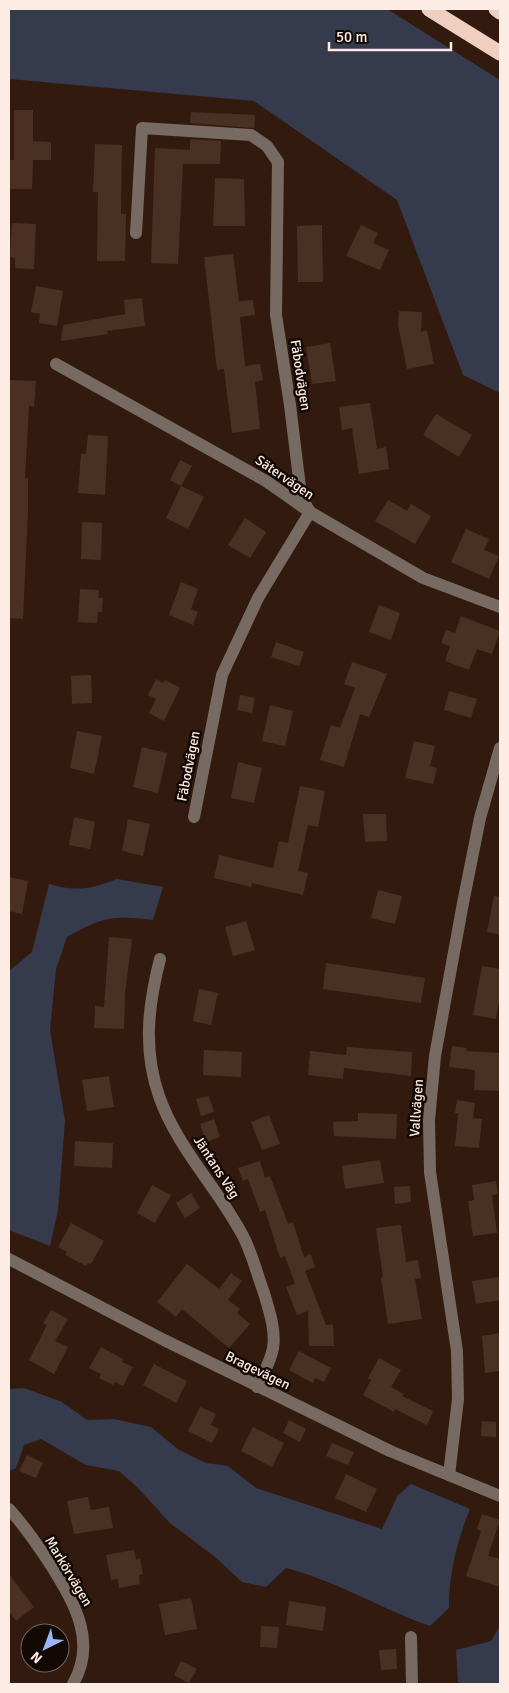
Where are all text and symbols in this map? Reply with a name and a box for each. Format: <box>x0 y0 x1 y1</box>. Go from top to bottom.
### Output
scale bar <box>329 20 452 52</box>
text: 50 m <box>336 28 367 46</box>
street label: Fäbodvägen <box>287 338 314 412</box>
street label: Sätervägen <box>252 451 317 503</box>
street label: Fäbodvägen <box>173 729 204 803</box>
street label: Vallvägen <box>406 1079 427 1138</box>
street label: Jäntans Väg <box>190 1133 243 1202</box>
street label: Bragevägen <box>223 1347 293 1393</box>
street label: Markörvägen <box>41 1533 96 1609</box>
north arrow <box>20 1623 70 1673</box>
text: N <box>27 1648 46 1667</box>

